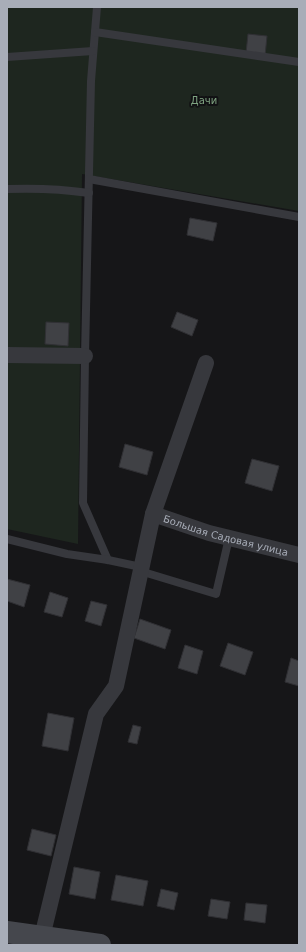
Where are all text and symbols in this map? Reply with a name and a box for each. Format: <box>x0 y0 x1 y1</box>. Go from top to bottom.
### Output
park label: Дачи <box>191 95 217 106</box>
street label: Большая Садовая улица <box>162 512 289 558</box>

